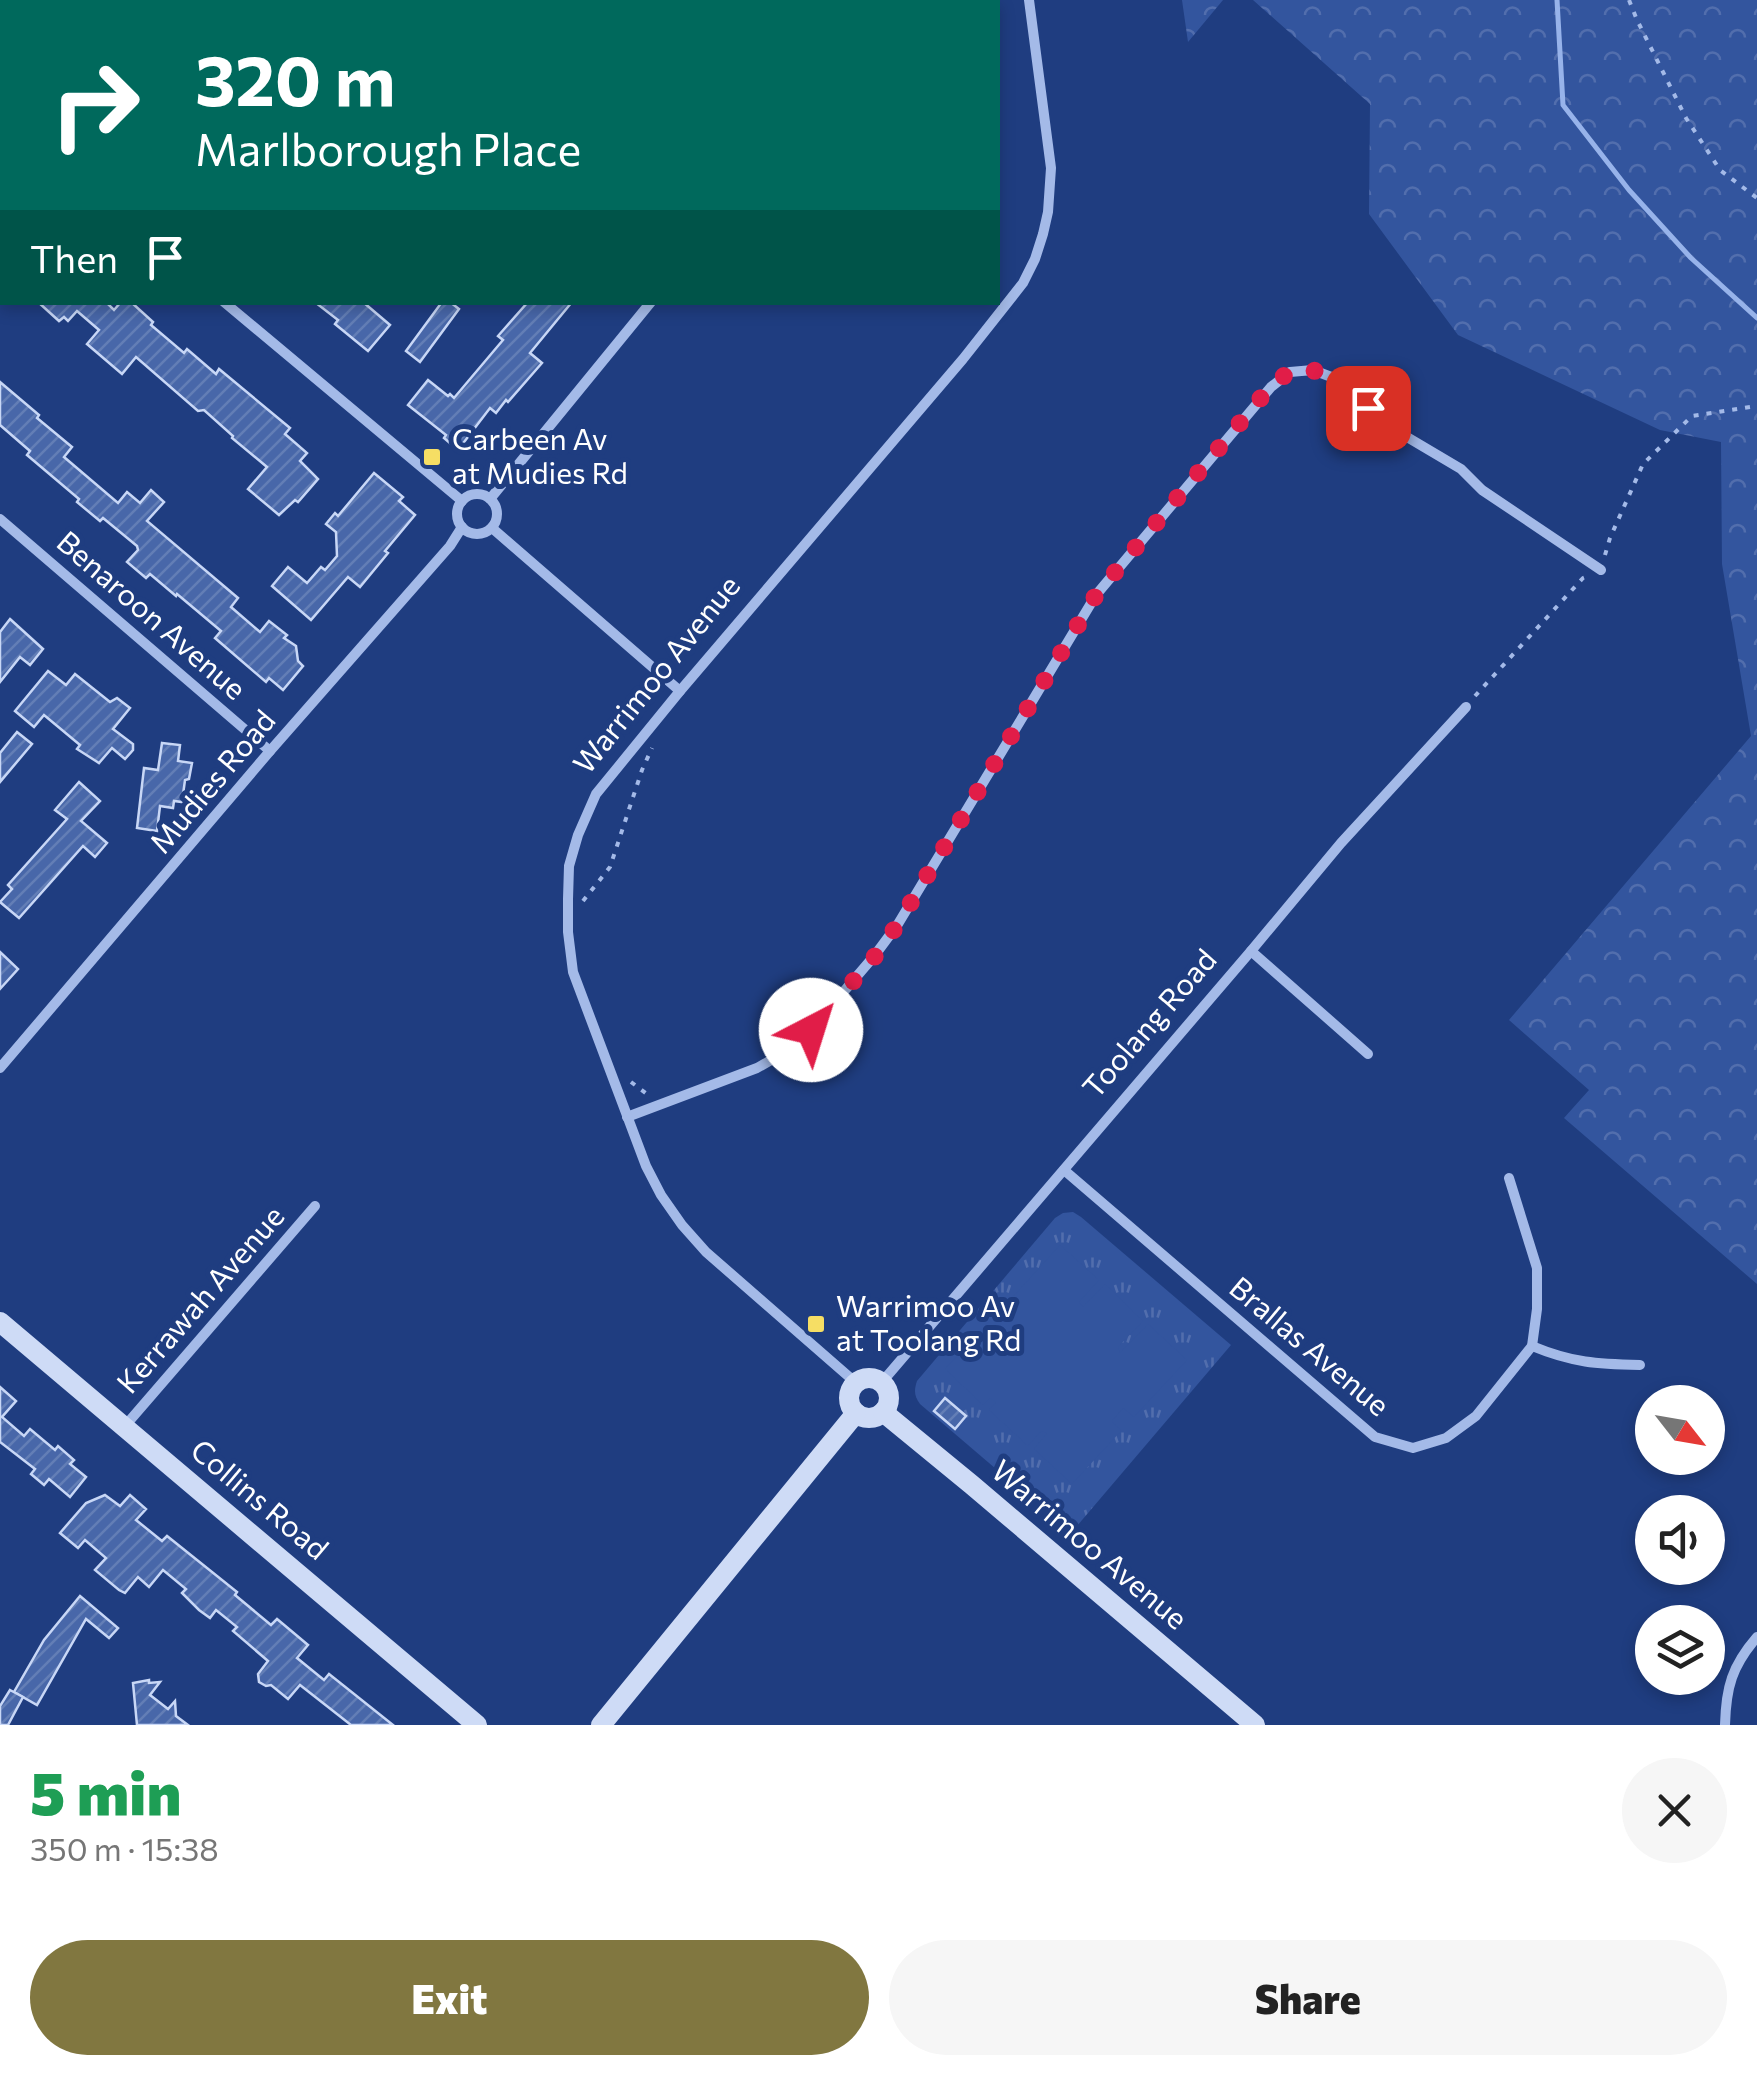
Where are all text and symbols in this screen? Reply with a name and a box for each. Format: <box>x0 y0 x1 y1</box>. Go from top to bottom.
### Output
text: 320 m <box>195 35 396 120</box>
icon: right <box>30 40 160 170</box>
text: Marlborough Place <box>195 120 581 175</box>
icon: arrive <box>138 230 193 285</box>
text: Then <box>30 234 118 281</box>
pin <box>1326 366 1411 451</box>
icon: arrive <box>1341 381 1396 436</box>
place label: Carbeen Av at Mudies Rd <box>452 419 628 490</box>
marker: Carbeen Av at Mudies Rd <box>421 446 443 468</box>
street label: Benaroon Avenue <box>51 522 255 706</box>
street label: Warrimoo Avenue <box>564 567 746 780</box>
street label: Mudies Road <box>140 701 282 860</box>
street label: Toolang Road <box>1073 940 1223 1104</box>
position arrow <box>759 978 863 1082</box>
street label: Kerrawah Avenue <box>108 1197 291 1400</box>
street label: Brallas Avenue <box>1223 1268 1398 1423</box>
place label: Warrimoo Av at Toolang Rd <box>836 1286 1021 1357</box>
marker: Warrimoo Av at Toolang Rd <box>805 1313 827 1335</box>
north arrow <box>1635 1385 1725 1475</box>
map controls <box>1635 1385 1725 1695</box>
street label: Collins Road <box>184 1430 337 1566</box>
street label: Warrimoo Avenue <box>985 1450 1196 1636</box>
button: sound <box>1635 1495 1725 1585</box>
button: layers <box>1635 1605 1725 1695</box>
text: 5 min <box>30 1754 181 1827</box>
button: close <box>1622 1758 1727 1863</box>
text: 350 m · 15:38 <box>30 1828 219 1868</box>
button: Exit <box>30 1940 869 2055</box>
button: Share <box>889 1940 1727 2055</box>

